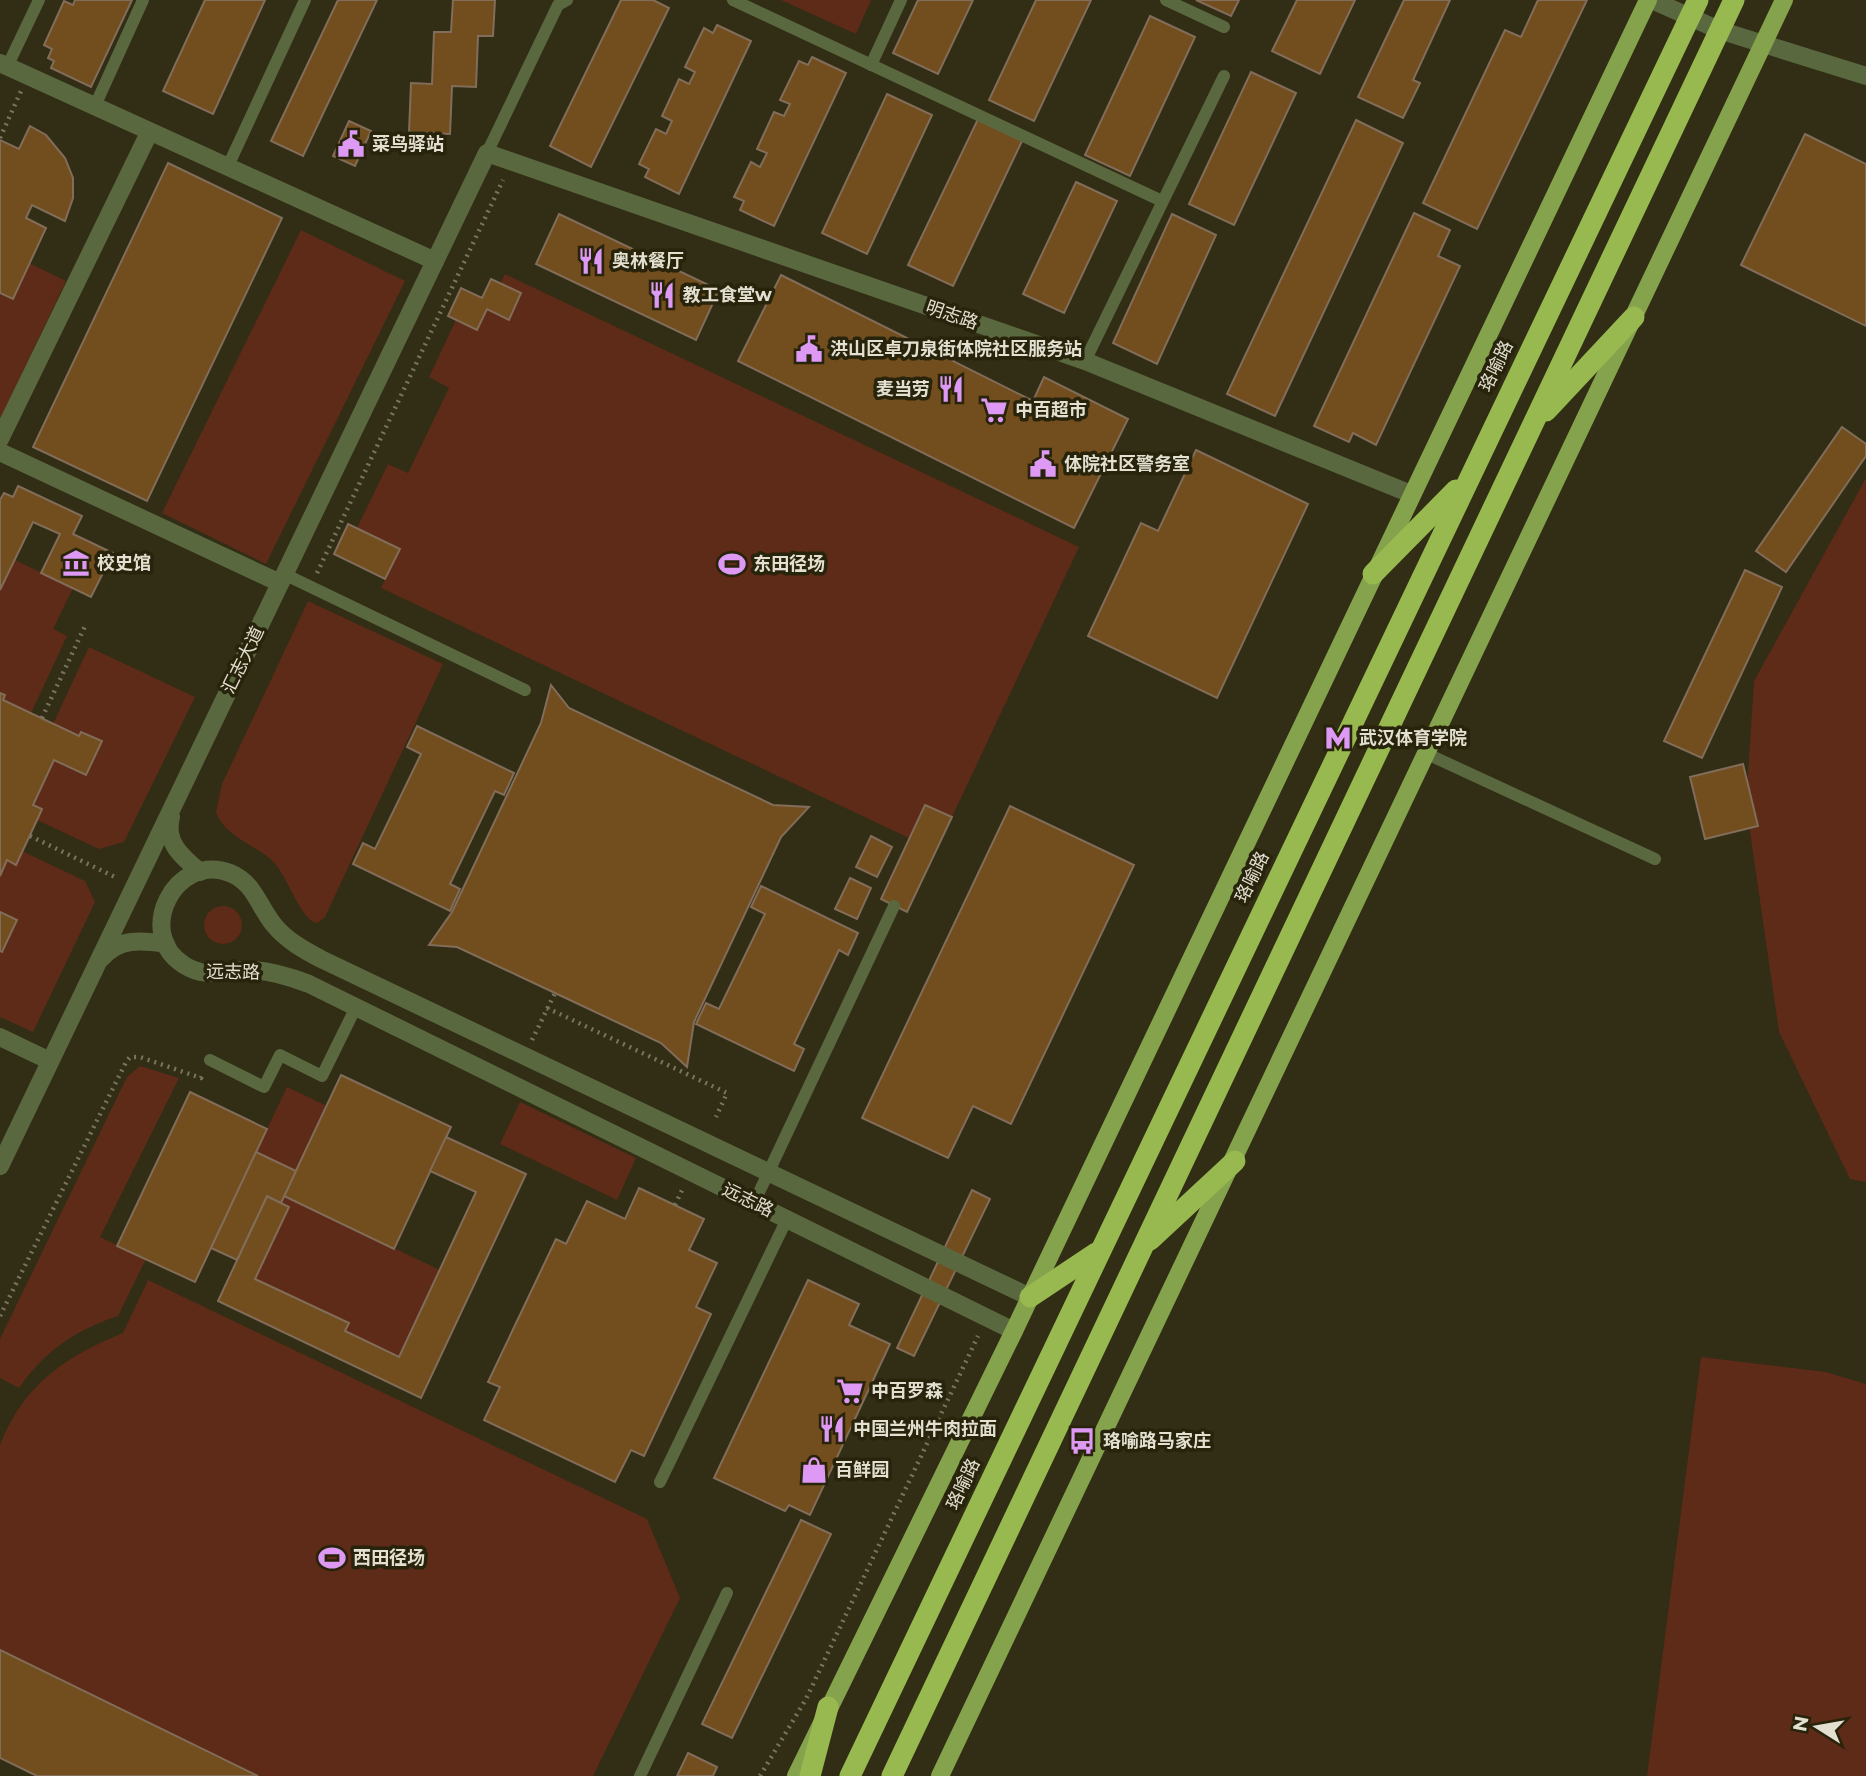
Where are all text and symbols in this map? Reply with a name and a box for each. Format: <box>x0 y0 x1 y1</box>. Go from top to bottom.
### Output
public building icon: 菜鸟驿站 <box>336 129 366 159</box>
place label: 菜鸟驿站 <box>372 133 444 155</box>
restaurant icon: 奥林餐厅 <box>576 246 606 276</box>
place label: 奥林餐厅 <box>612 250 684 272</box>
restaurant icon: 教工食堂w <box>647 280 677 310</box>
place label: 教工食堂w <box>683 284 772 306</box>
street label: 明志路 <box>923 296 981 334</box>
public building icon: 洪山区卓刀泉街体院社区服务站 <box>794 334 824 364</box>
street label: 珞喻路 <box>1474 337 1518 395</box>
place label: 洪山区卓刀泉街体院社区服务站 <box>830 338 1082 360</box>
restaurant icon: 麦当劳 <box>936 374 966 404</box>
place label: 麦当劳 <box>876 378 930 400</box>
supermarket icon: 中百超市 <box>979 395 1009 425</box>
place label: 中百超市 <box>1015 399 1087 421</box>
public building icon: 体院社区警务室 <box>1028 449 1058 479</box>
place label: 体院社区警务室 <box>1064 453 1190 475</box>
museum icon: 校史馆 <box>61 548 91 578</box>
sports icon: 东田径场 <box>717 549 747 579</box>
place label: 校史馆 <box>97 552 151 574</box>
place label: 东田径场 <box>753 553 825 575</box>
street label: 汇志大道 <box>217 623 269 697</box>
metro station icon: 武汉体育学院 <box>1323 723 1353 753</box>
place label: 武汉体育学院 <box>1359 727 1467 749</box>
street label: 珞喻路 <box>1230 848 1274 906</box>
street label: 远志路 <box>206 961 260 983</box>
street label: 远志路 <box>719 1178 777 1222</box>
supermarket icon: 中百罗森 <box>835 1376 865 1406</box>
place label: 中百罗森 <box>871 1380 943 1402</box>
restaurant icon: 中国兰州牛肉拉面 <box>817 1414 847 1444</box>
place label: 中国兰州牛肉拉面 <box>853 1418 997 1440</box>
bus stop icon: 珞喻路马家庄 <box>1067 1426 1097 1456</box>
place label: 珞喻路马家庄 <box>1103 1430 1211 1452</box>
shop icon: 百鲜园 <box>799 1455 829 1485</box>
street label: 珞喻路 <box>942 1455 984 1513</box>
place label: 百鲜园 <box>835 1459 889 1481</box>
sports icon: 西田径场 <box>317 1543 347 1573</box>
place label: 西田径场 <box>353 1547 425 1569</box>
north arrow <box>1782 1692 1852 1762</box>
text: N <box>1788 1714 1814 1734</box>

